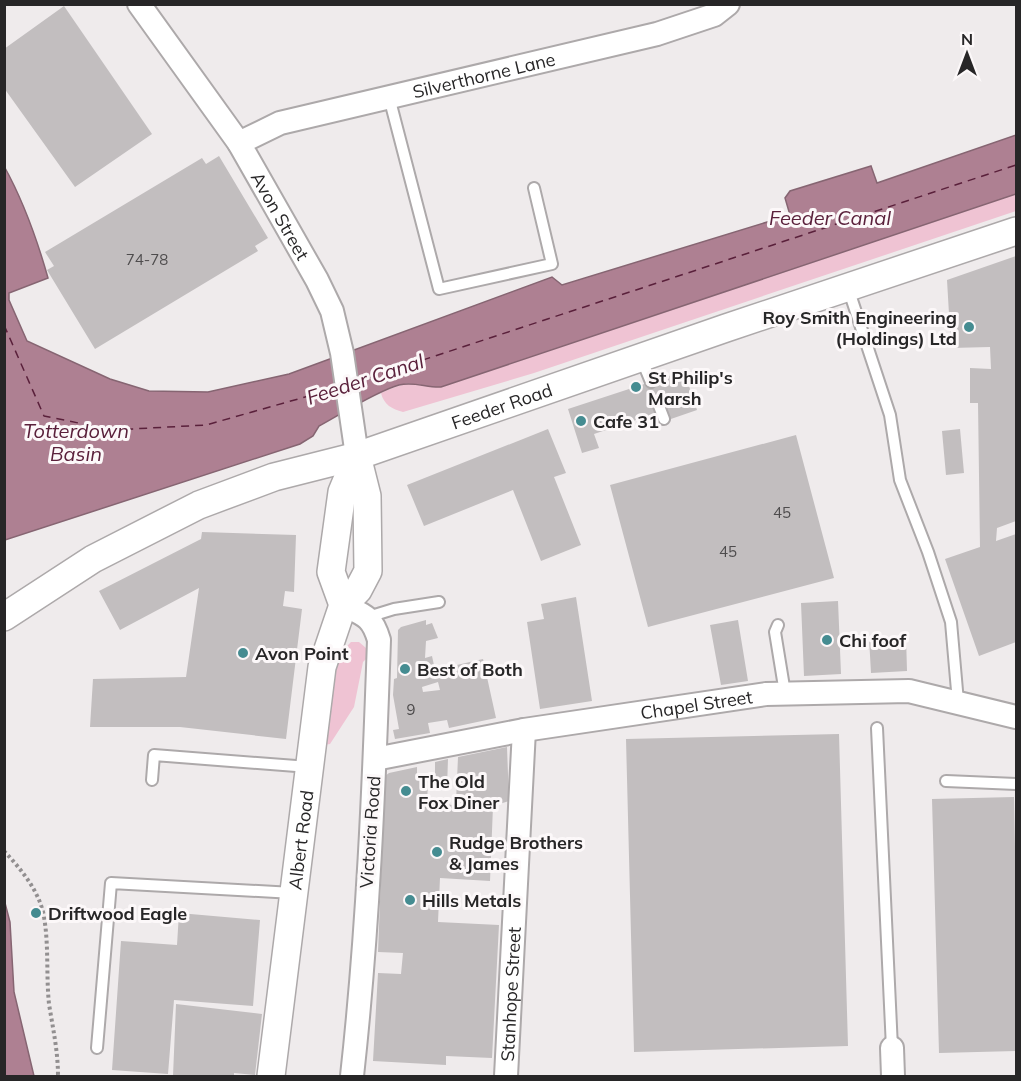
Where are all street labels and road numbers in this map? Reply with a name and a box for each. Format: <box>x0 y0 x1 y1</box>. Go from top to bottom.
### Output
street label: Silverthorne Lane <box>410 47 557 103</box>
street label: Avon Street <box>246 168 315 264</box>
street label: Feeder Road <box>448 378 555 434</box>
street label: Chapel Street <box>639 685 754 724</box>
street label: Victoria Road <box>355 775 385 889</box>
street label: Albert Road <box>283 789 318 891</box>
street label: Stanhope Street <box>495 926 525 1062</box>

